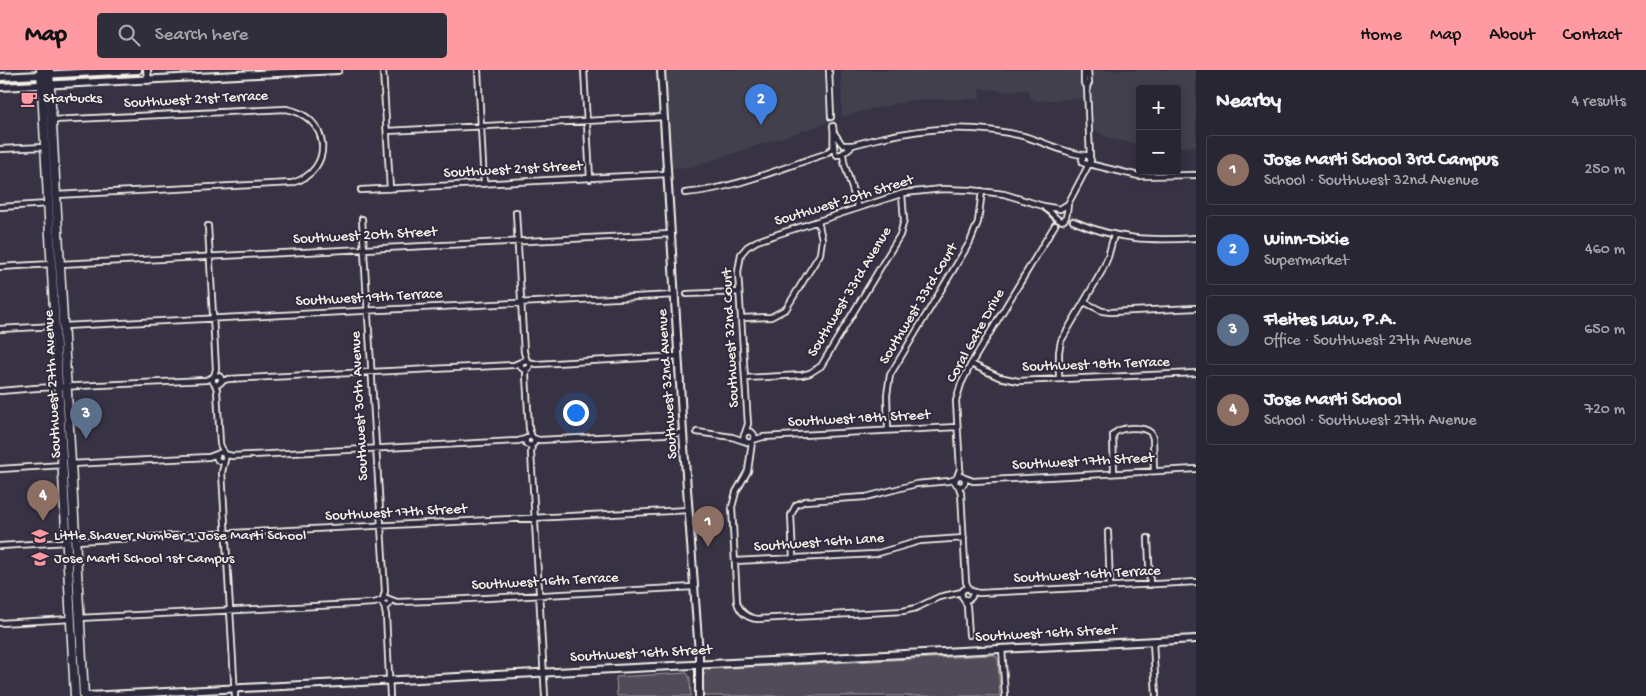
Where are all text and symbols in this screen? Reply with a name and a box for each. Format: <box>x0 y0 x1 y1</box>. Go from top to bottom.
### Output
search box <box>97 13 447 58</box>
text: Map <box>25 21 67 50</box>
icon: search <box>115 21 143 49</box>
text: Search here <box>155 24 248 47</box>
text: Home <box>1360 25 1402 46</box>
text: Map <box>1430 25 1461 46</box>
text: About <box>1489 25 1535 46</box>
text: Contact <box>1563 25 1621 46</box>
pin: 2 <box>745 84 777 125</box>
map controls <box>1136 85 1181 175</box>
button: + <box>1136 85 1181 130</box>
street label: Southwest 21st Terrace <box>123 87 269 113</box>
cafe icon: Starbucks <box>19 89 39 109</box>
place label: Starbucks <box>43 90 102 108</box>
text: Nearby <box>1216 90 1281 115</box>
text: 4 results <box>1571 93 1626 112</box>
button: − <box>1136 130 1181 175</box>
text: Jose Marti School 3rd Campus <box>1264 149 1498 172</box>
street label: Southwest 21st Street <box>443 157 585 183</box>
text: 1 <box>1230 161 1236 180</box>
text: 250 m <box>1585 161 1625 180</box>
street label: Southwest 20th Street <box>772 171 917 231</box>
text: School · Southwest 32nd Avenue <box>1264 172 1478 191</box>
street label: Southwest 20th Street <box>293 223 439 249</box>
street label: Southwest 33rd Avenue <box>804 223 896 360</box>
text: Winn-Dixie <box>1264 229 1349 252</box>
street label: Southwest 33rd Court <box>876 239 963 368</box>
text: 2 <box>1229 241 1237 260</box>
text: 460 m <box>1585 241 1625 260</box>
text: Supermarket <box>1264 252 1349 271</box>
street label: Southwest 32nd Court <box>718 266 744 408</box>
street label: Southwest 19th Terrace <box>295 285 443 311</box>
street label: Coral Gate Drive <box>943 286 1009 386</box>
street label: Southwest 32nd Avenue <box>654 308 682 460</box>
street label: Southwest 27th Avenue <box>40 309 66 459</box>
text: Fleites Law, P.A. <box>1264 309 1397 332</box>
text: 3 <box>1229 321 1237 340</box>
text: 650 m <box>1584 321 1625 340</box>
street label: Southwest 30th Avenue <box>347 331 373 481</box>
text: Office · Southwest 27th Avenue <box>1264 332 1472 351</box>
street label: Southwest 18th Terrace <box>1022 353 1170 377</box>
text: Jose Marti School <box>1264 389 1401 412</box>
pin: 3 <box>70 398 102 439</box>
your location <box>563 400 589 426</box>
text: 4 <box>1229 401 1237 420</box>
text: 720 m <box>1585 401 1625 420</box>
street label: Southwest 18th Street <box>787 406 933 432</box>
text: School · Southwest 27th Avenue <box>1264 412 1477 431</box>
street label: Southwest 17th Street <box>1012 449 1156 475</box>
pin: 4 <box>27 480 59 521</box>
street label: Southwest 17th Street <box>325 500 469 526</box>
pin: 1 <box>692 506 724 547</box>
school or university icon: Little Shaver Number 1 Jose Marti School <box>30 526 50 546</box>
place label: Little Shaver Number 1 Jose Marti School <box>54 527 306 545</box>
street label: Southwest 16th Lane <box>753 529 885 557</box>
school or university icon: Jose Marti School 1st Campus <box>30 549 50 569</box>
place label: Jose Marti School 1st Campus <box>54 550 235 568</box>
street label: Southwest 16th Terrace <box>1013 562 1161 588</box>
street label: Southwest 16th Terrace <box>471 569 619 595</box>
street label: Southwest 16th Street <box>975 621 1119 647</box>
street label: Southwest 16th Street <box>570 641 714 667</box>

